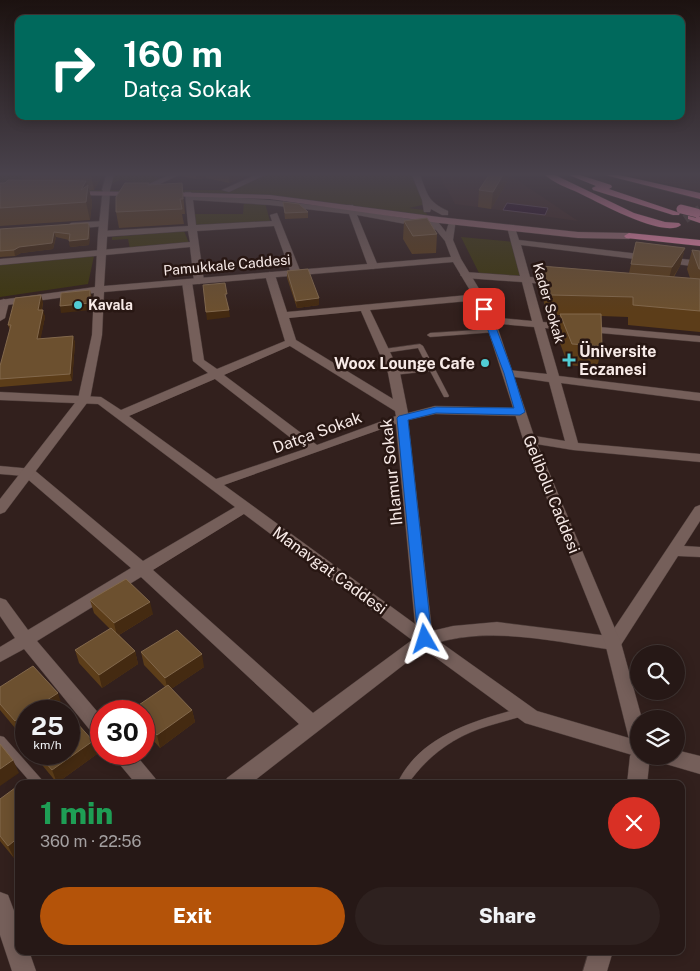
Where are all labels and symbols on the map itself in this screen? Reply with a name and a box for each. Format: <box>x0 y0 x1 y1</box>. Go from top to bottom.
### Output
street label: Pamukkale Caddesi <box>163 251 291 279</box>
street label: Kader Sokak <box>530 261 568 345</box>
pin <box>463 288 505 330</box>
place label: Kavala <box>88 297 133 313</box>
marker: Kavala <box>72 299 84 311</box>
place label: Üniversite Eczanesi <box>579 340 657 379</box>
place label: Woox Lounge Cafe <box>334 354 475 373</box>
marker: Üniversite Eczanesi <box>563 354 575 366</box>
marker: Woox Lounge Cafe <box>479 357 491 369</box>
street label: Datça Sokak <box>270 408 364 457</box>
street label: Ihlamur Sokak <box>376 418 407 526</box>
street label: Gelibolu Caddesi <box>519 432 584 556</box>
street label: Manavgat Caddesi <box>269 523 391 618</box>
position arrow <box>398 612 450 664</box>
speed limit sign: 30 <box>90 700 155 765</box>

